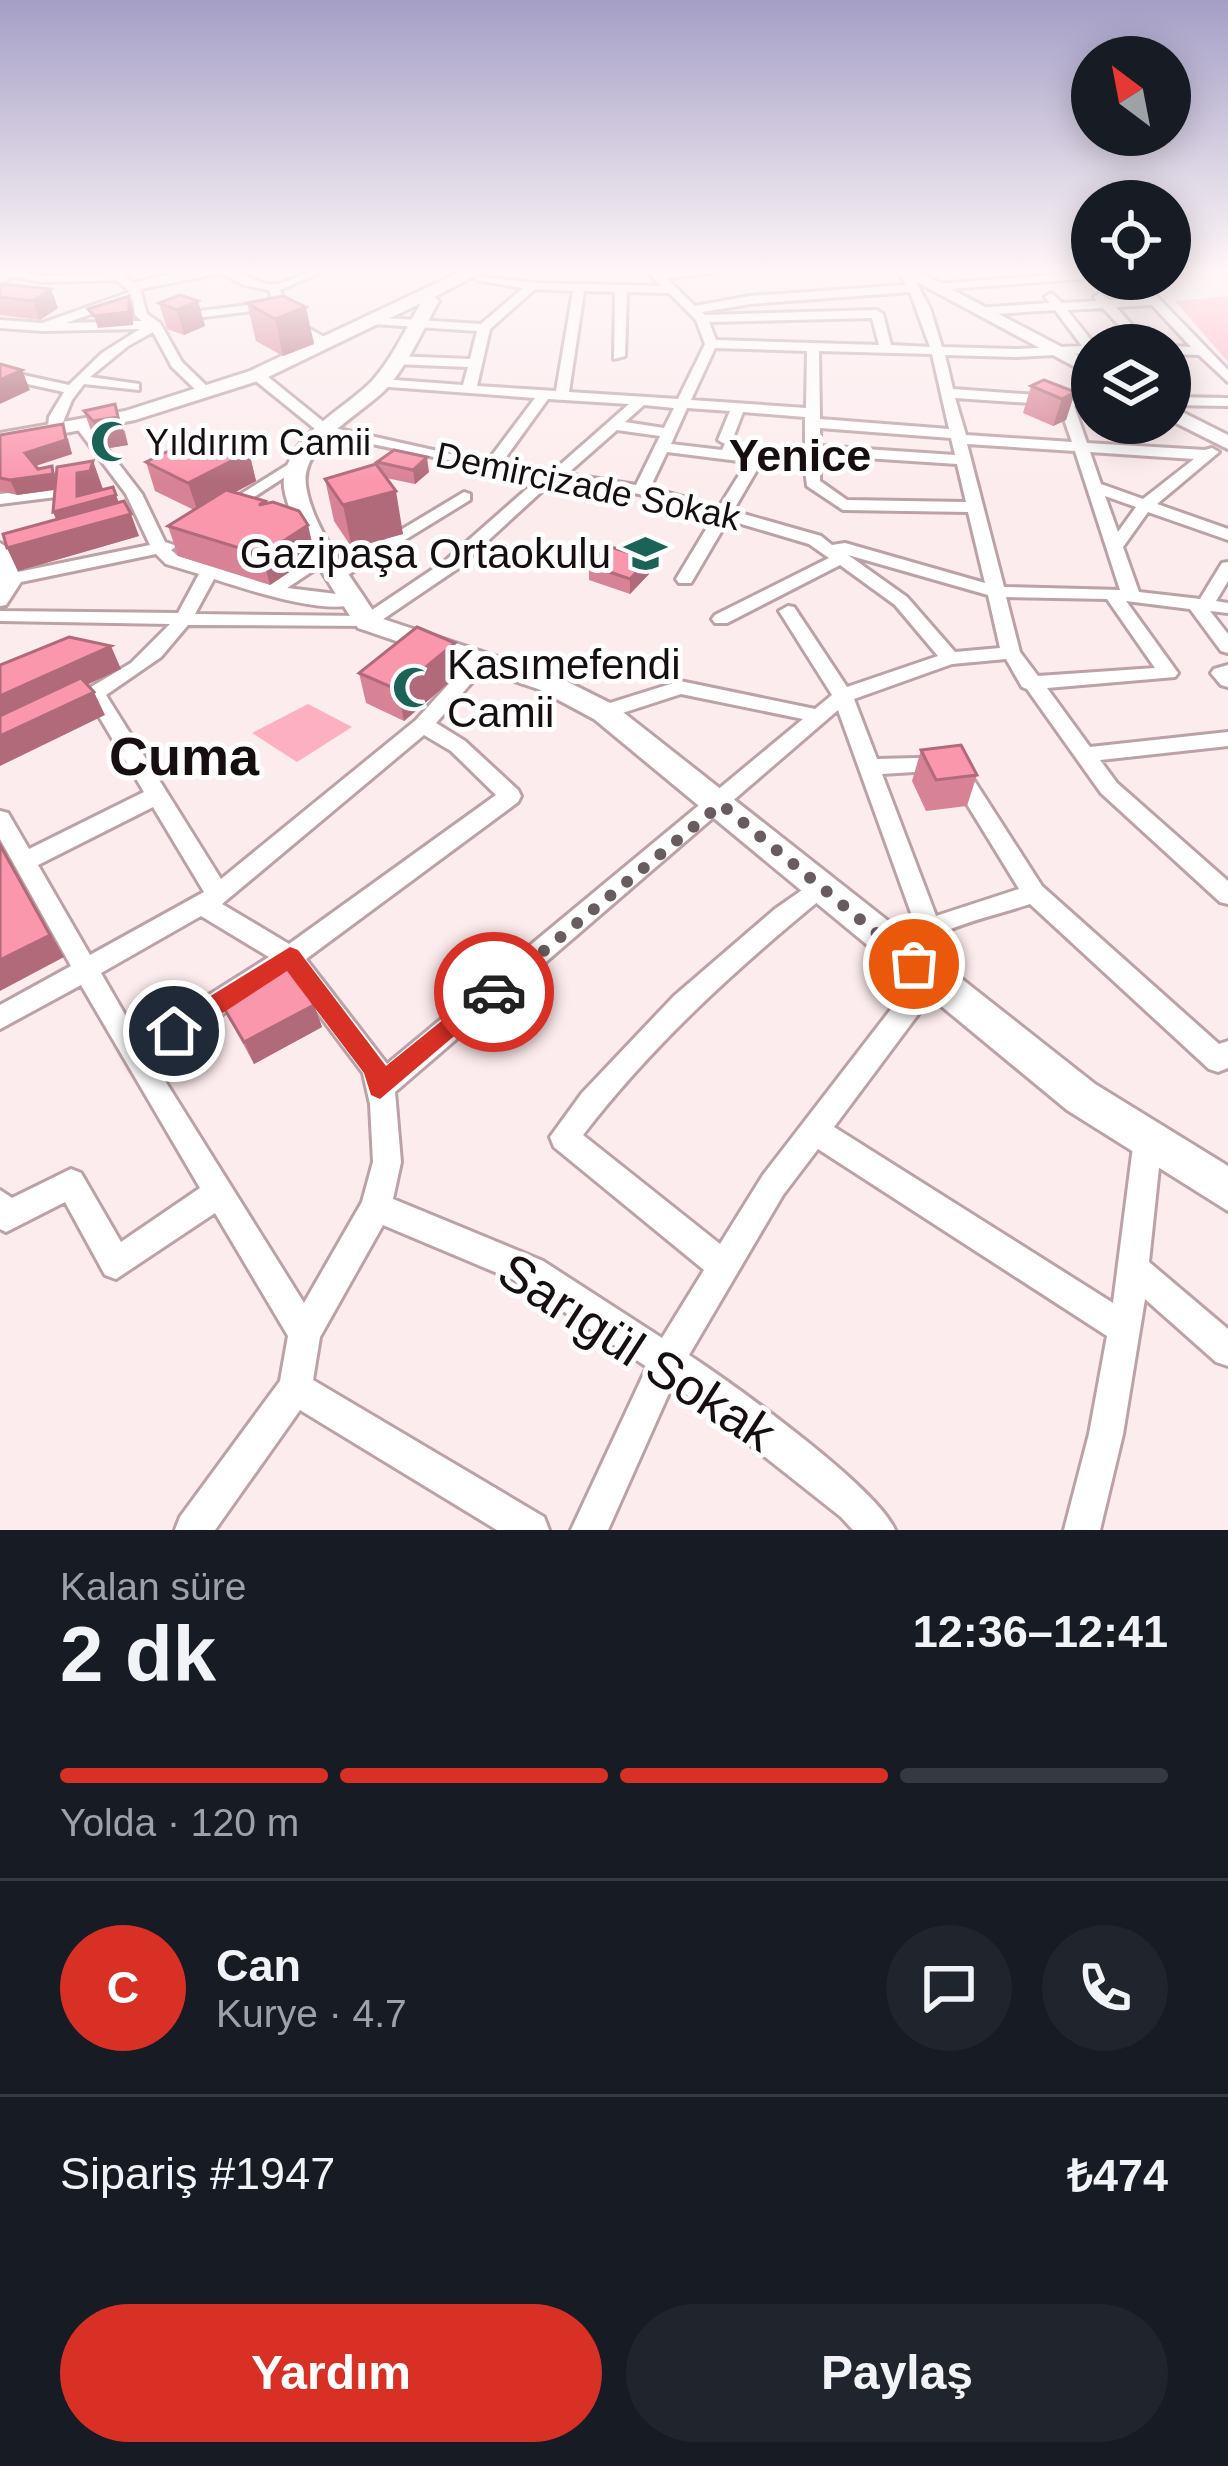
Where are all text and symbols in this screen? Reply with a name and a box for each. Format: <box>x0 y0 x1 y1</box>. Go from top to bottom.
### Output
north arrow <box>1071 36 1191 156</box>
map controls <box>1071 36 1191 444</box>
button: locate <box>1071 180 1191 300</box>
button: layers <box>1071 324 1191 444</box>
mosque icon: Yıldırım Camii <box>88 419 134 465</box>
place label: Yıldırım Camii <box>145 422 371 463</box>
district label: Yenice <box>729 430 871 481</box>
street label: Demircizade Sokak <box>432 434 745 538</box>
place label: Gazipaşa Ortaokulu <box>240 530 611 577</box>
school or university icon: Gazipaşa Ortaokulu <box>622 530 668 576</box>
place label: Kasımefendi Camii <box>447 641 680 736</box>
mosque icon: Kasımefendi Camii <box>390 665 436 711</box>
district label: Cuma <box>109 726 260 786</box>
pin <box>863 913 965 1015</box>
icon: bag <box>881 931 947 997</box>
courier <box>434 932 554 1052</box>
icon: car <box>461 959 527 1025</box>
pin <box>123 980 225 1082</box>
icon: home <box>141 998 207 1064</box>
street label: Sarıgül Sokak <box>488 1242 786 1463</box>
text: Kalan süre <box>60 1565 246 1608</box>
text: 12:36–12:41 <box>913 1606 1168 1657</box>
text: 2 dk <box>60 1610 216 1698</box>
text: Yolda · 120 m <box>60 1801 299 1844</box>
button: chat <box>886 1925 1012 2051</box>
button: phone <box>1042 1925 1168 2051</box>
text: Can <box>216 1940 301 1991</box>
text: C <box>107 1962 139 2013</box>
text: Kurye · 4.7 <box>216 1992 407 2035</box>
text: Sipariş #1947 <box>60 2148 335 2199</box>
text: ₺474 <box>1067 2150 1168 2201</box>
button: Yardım <box>60 2304 602 2442</box>
button: Paylaş <box>626 2304 1168 2442</box>

